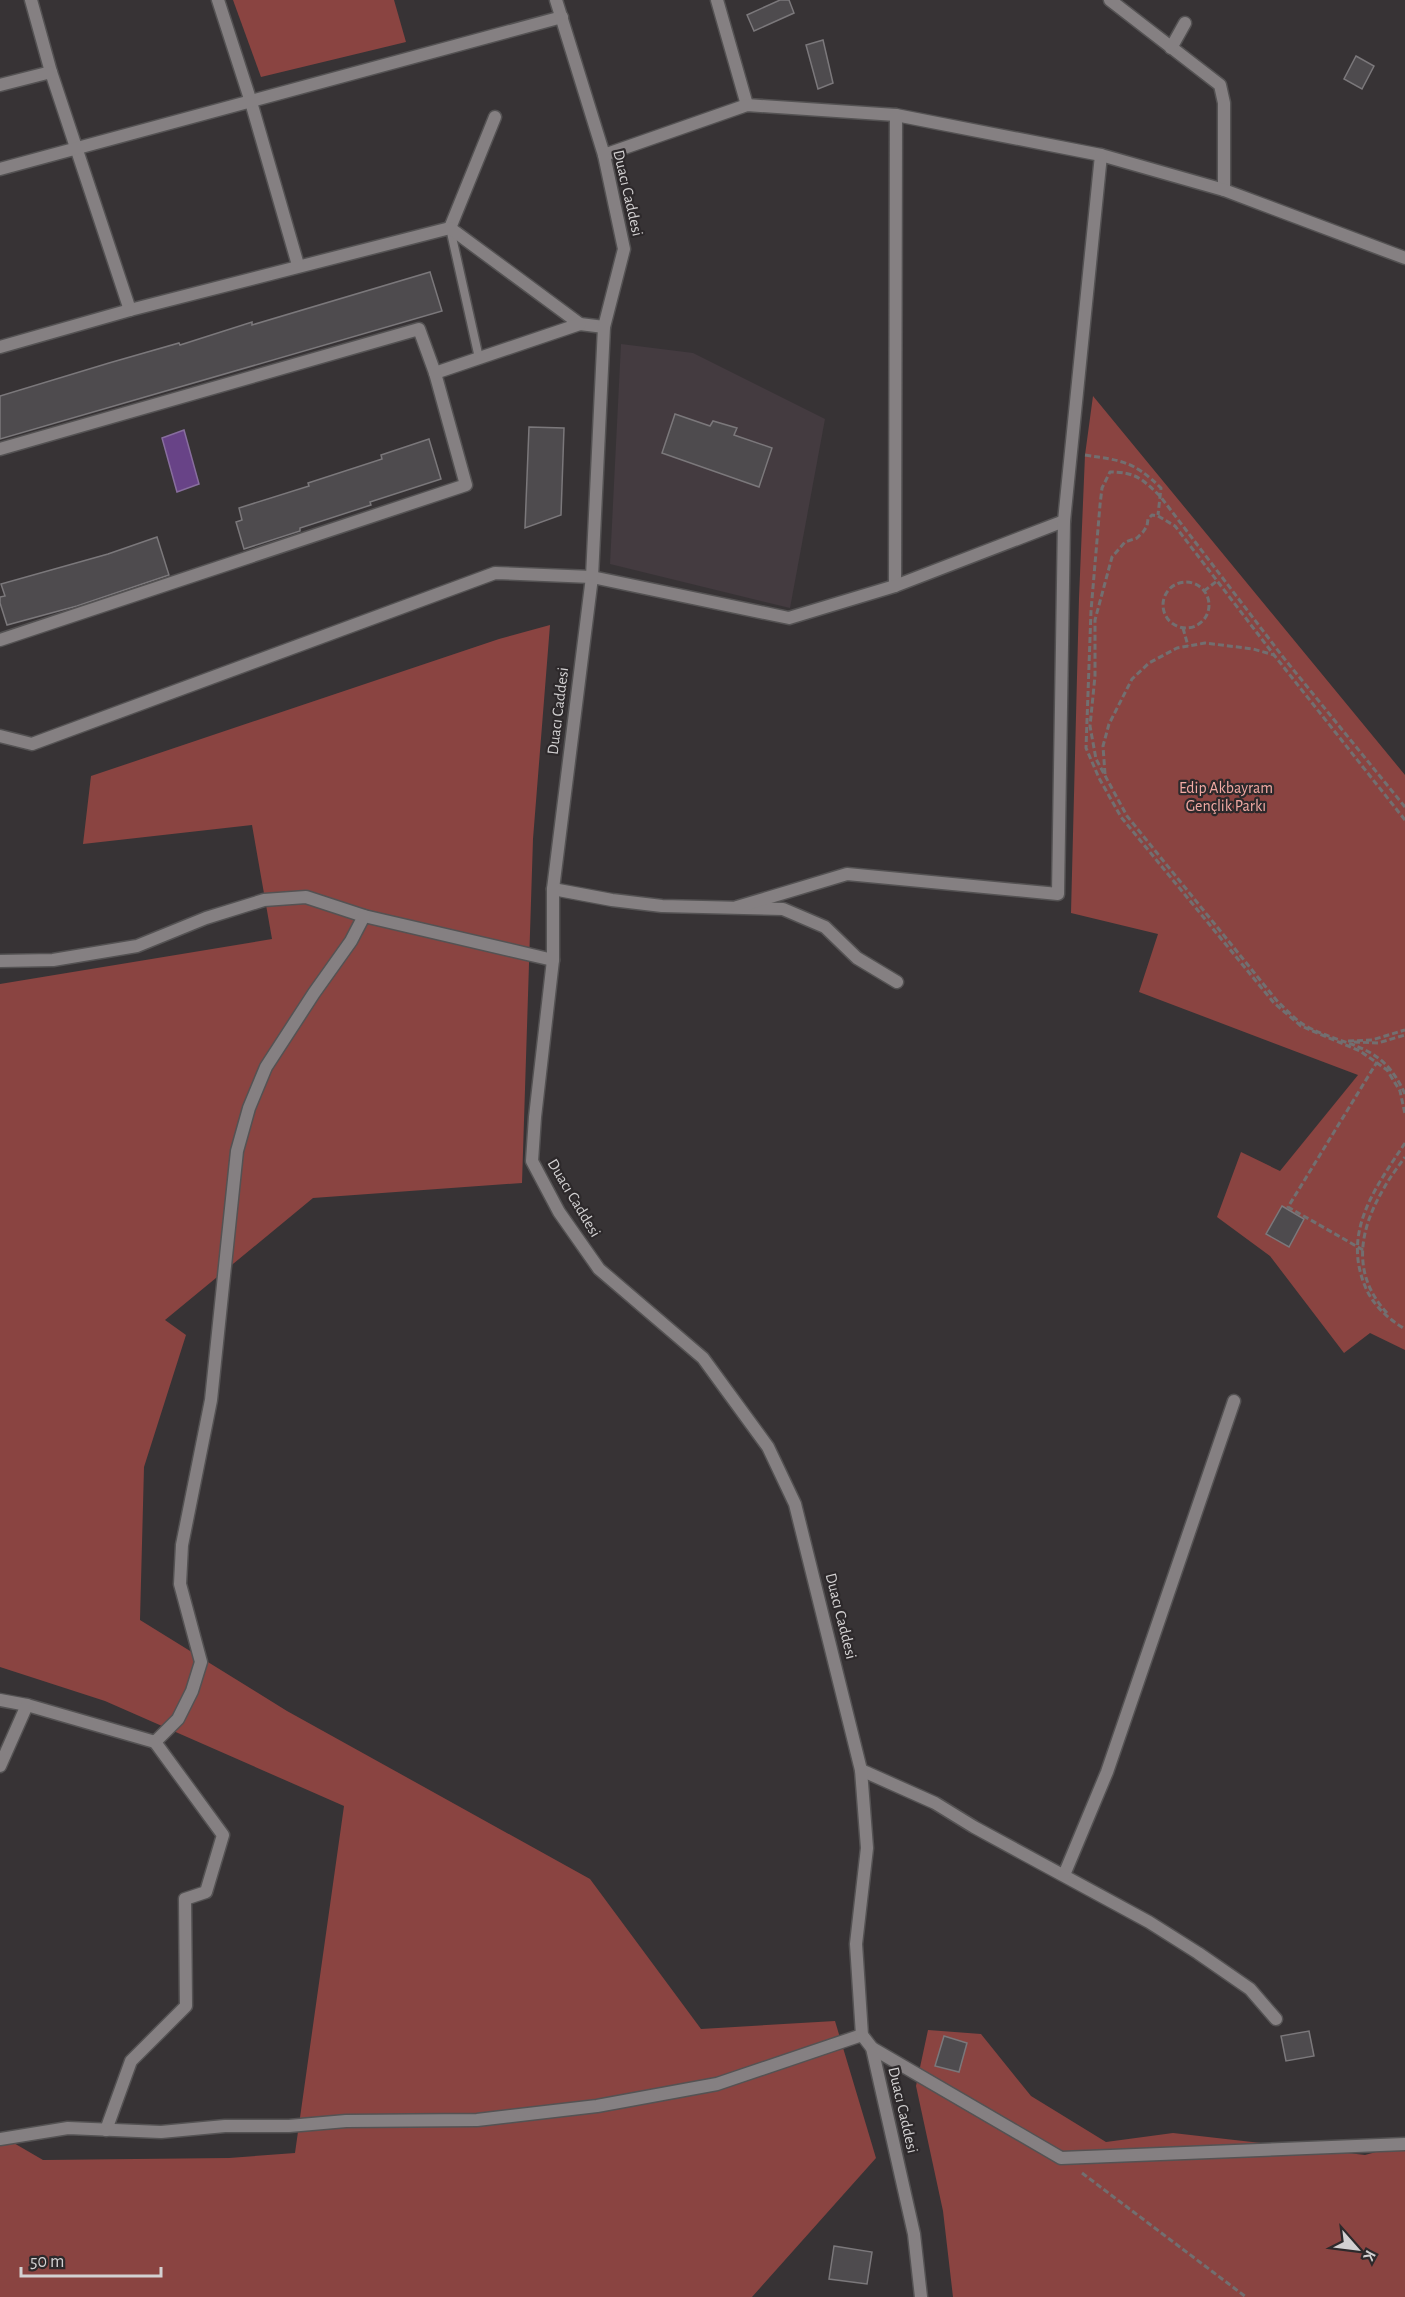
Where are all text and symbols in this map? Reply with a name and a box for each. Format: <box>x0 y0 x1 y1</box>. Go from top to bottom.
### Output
street label: Duacı Caddesi <box>610 148 646 238</box>
street label: Duacı Caddesi <box>545 666 571 756</box>
park label: Edip Akbayram Gençlik Parkı <box>1179 780 1273 814</box>
street label: Duacı Caddesi <box>544 1156 604 1240</box>
street label: Duacı Caddesi <box>823 1571 859 1661</box>
street label: Duacı Caddesi <box>885 2065 921 2155</box>
north arrow <box>1327 2219 1387 2279</box>
scale bar <box>21 2240 160 2278</box>
text: K <box>1360 2248 1379 2264</box>
text: 50 m <box>30 2253 64 2271</box>

